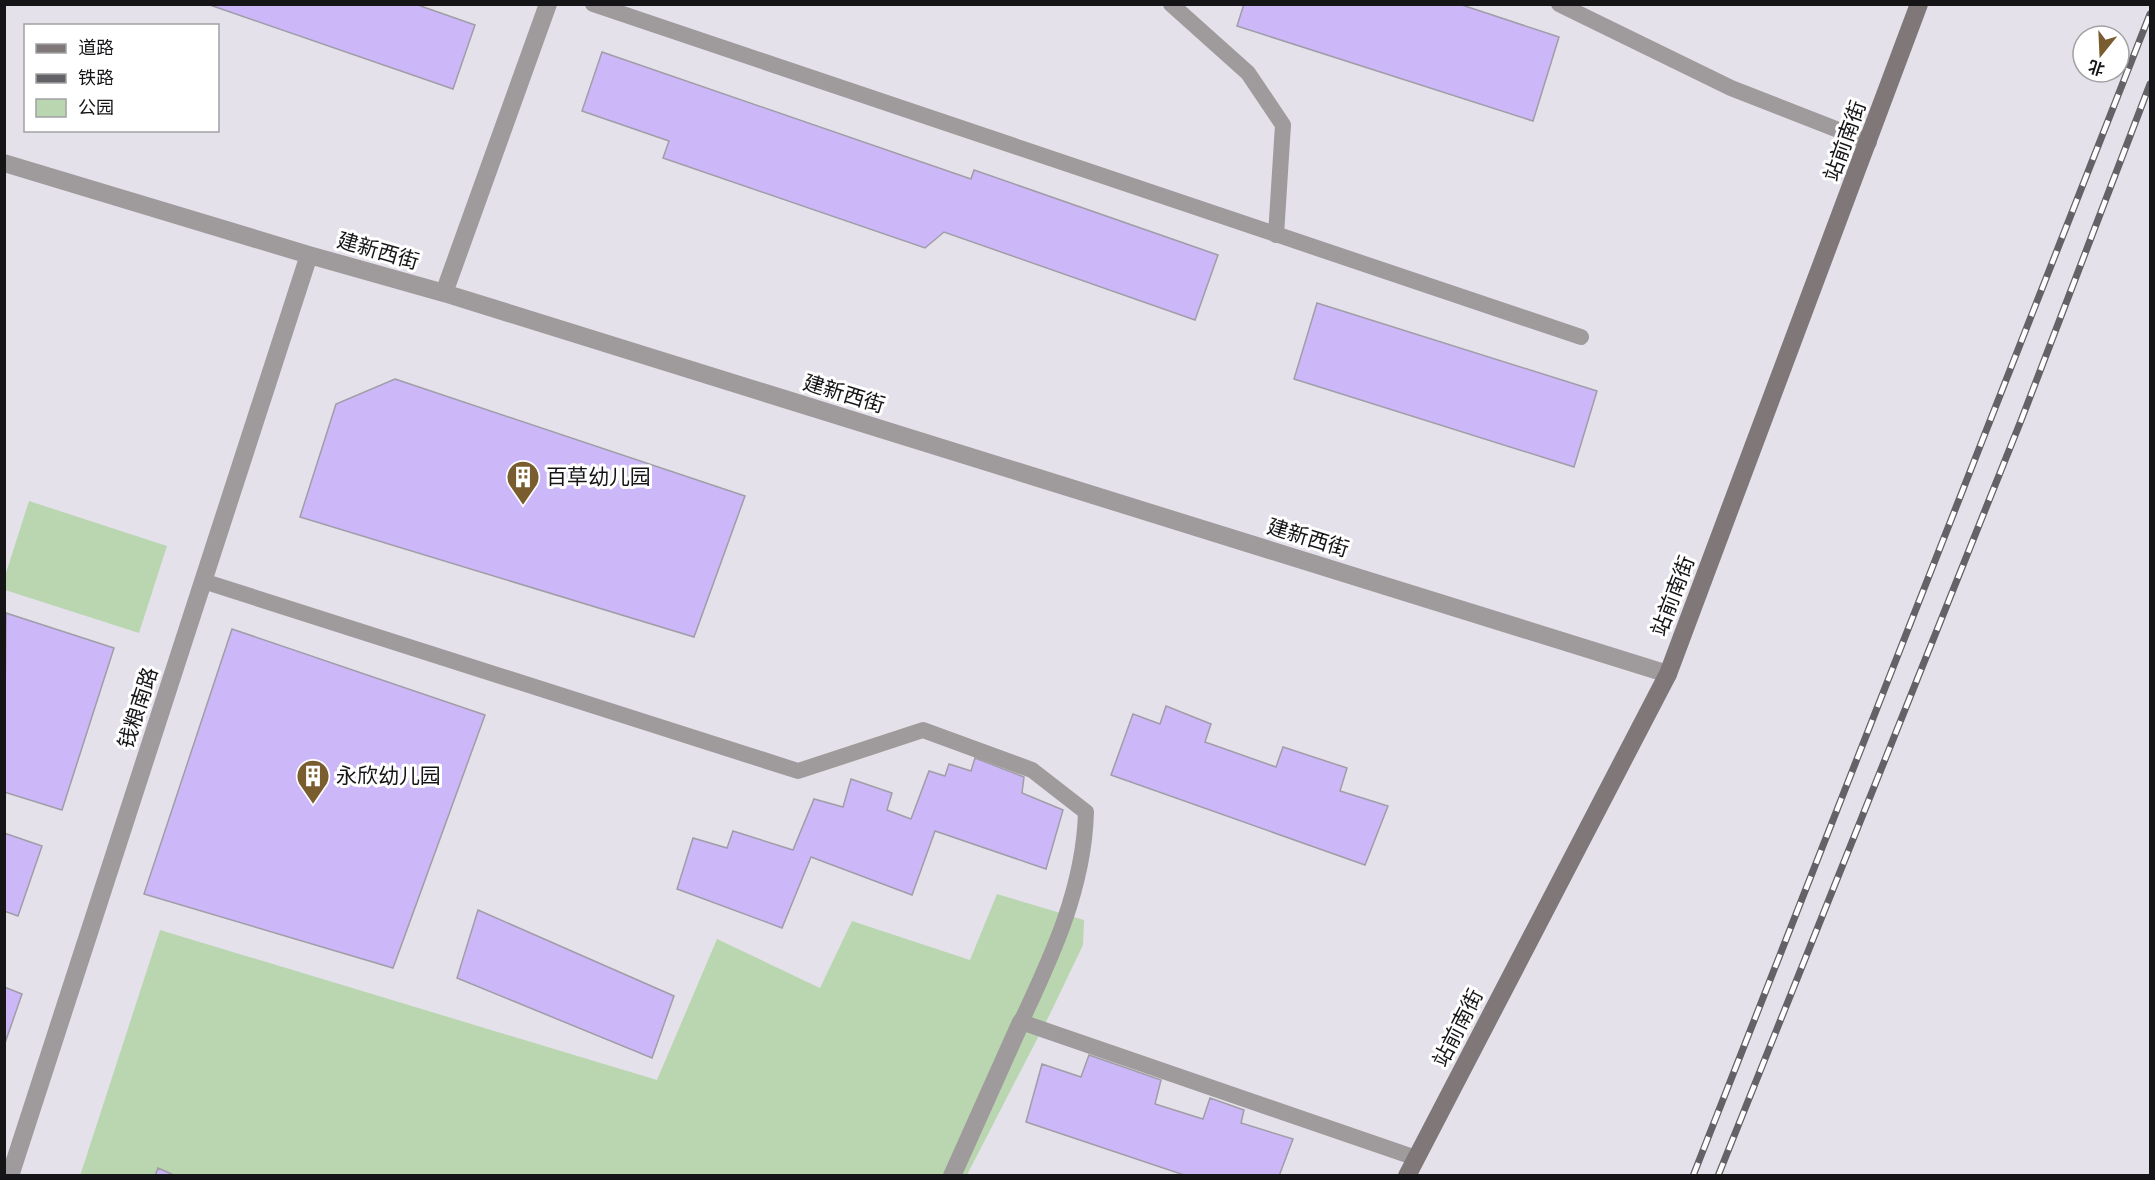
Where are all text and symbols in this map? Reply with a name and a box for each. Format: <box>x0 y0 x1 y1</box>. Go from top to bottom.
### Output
legend <box>24 24 219 132</box>
north arrow <box>2071 24 2131 84</box>
text: 道路 <box>78 38 114 58</box>
text: 北 <box>2086 57 2107 78</box>
text: 铁路 <box>78 68 114 88</box>
street label: 站前南街 <box>1820 98 1870 184</box>
text: 公园 <box>78 99 114 118</box>
street label: 建新西街 <box>335 229 421 273</box>
street label: 建新西街 <box>801 371 887 417</box>
building icon: 百草幼儿园 <box>505 459 541 506</box>
place label: 百草幼儿园 <box>546 466 651 488</box>
street label: 建新西街 <box>1265 515 1351 561</box>
street label: 站前南街 <box>1648 553 1698 639</box>
street label: 钱粮南路 <box>115 665 161 751</box>
building icon: 永欣幼儿园 <box>295 758 331 805</box>
place label: 永欣幼儿园 <box>336 765 441 787</box>
street label: 站前南街 <box>1429 986 1487 1070</box>

